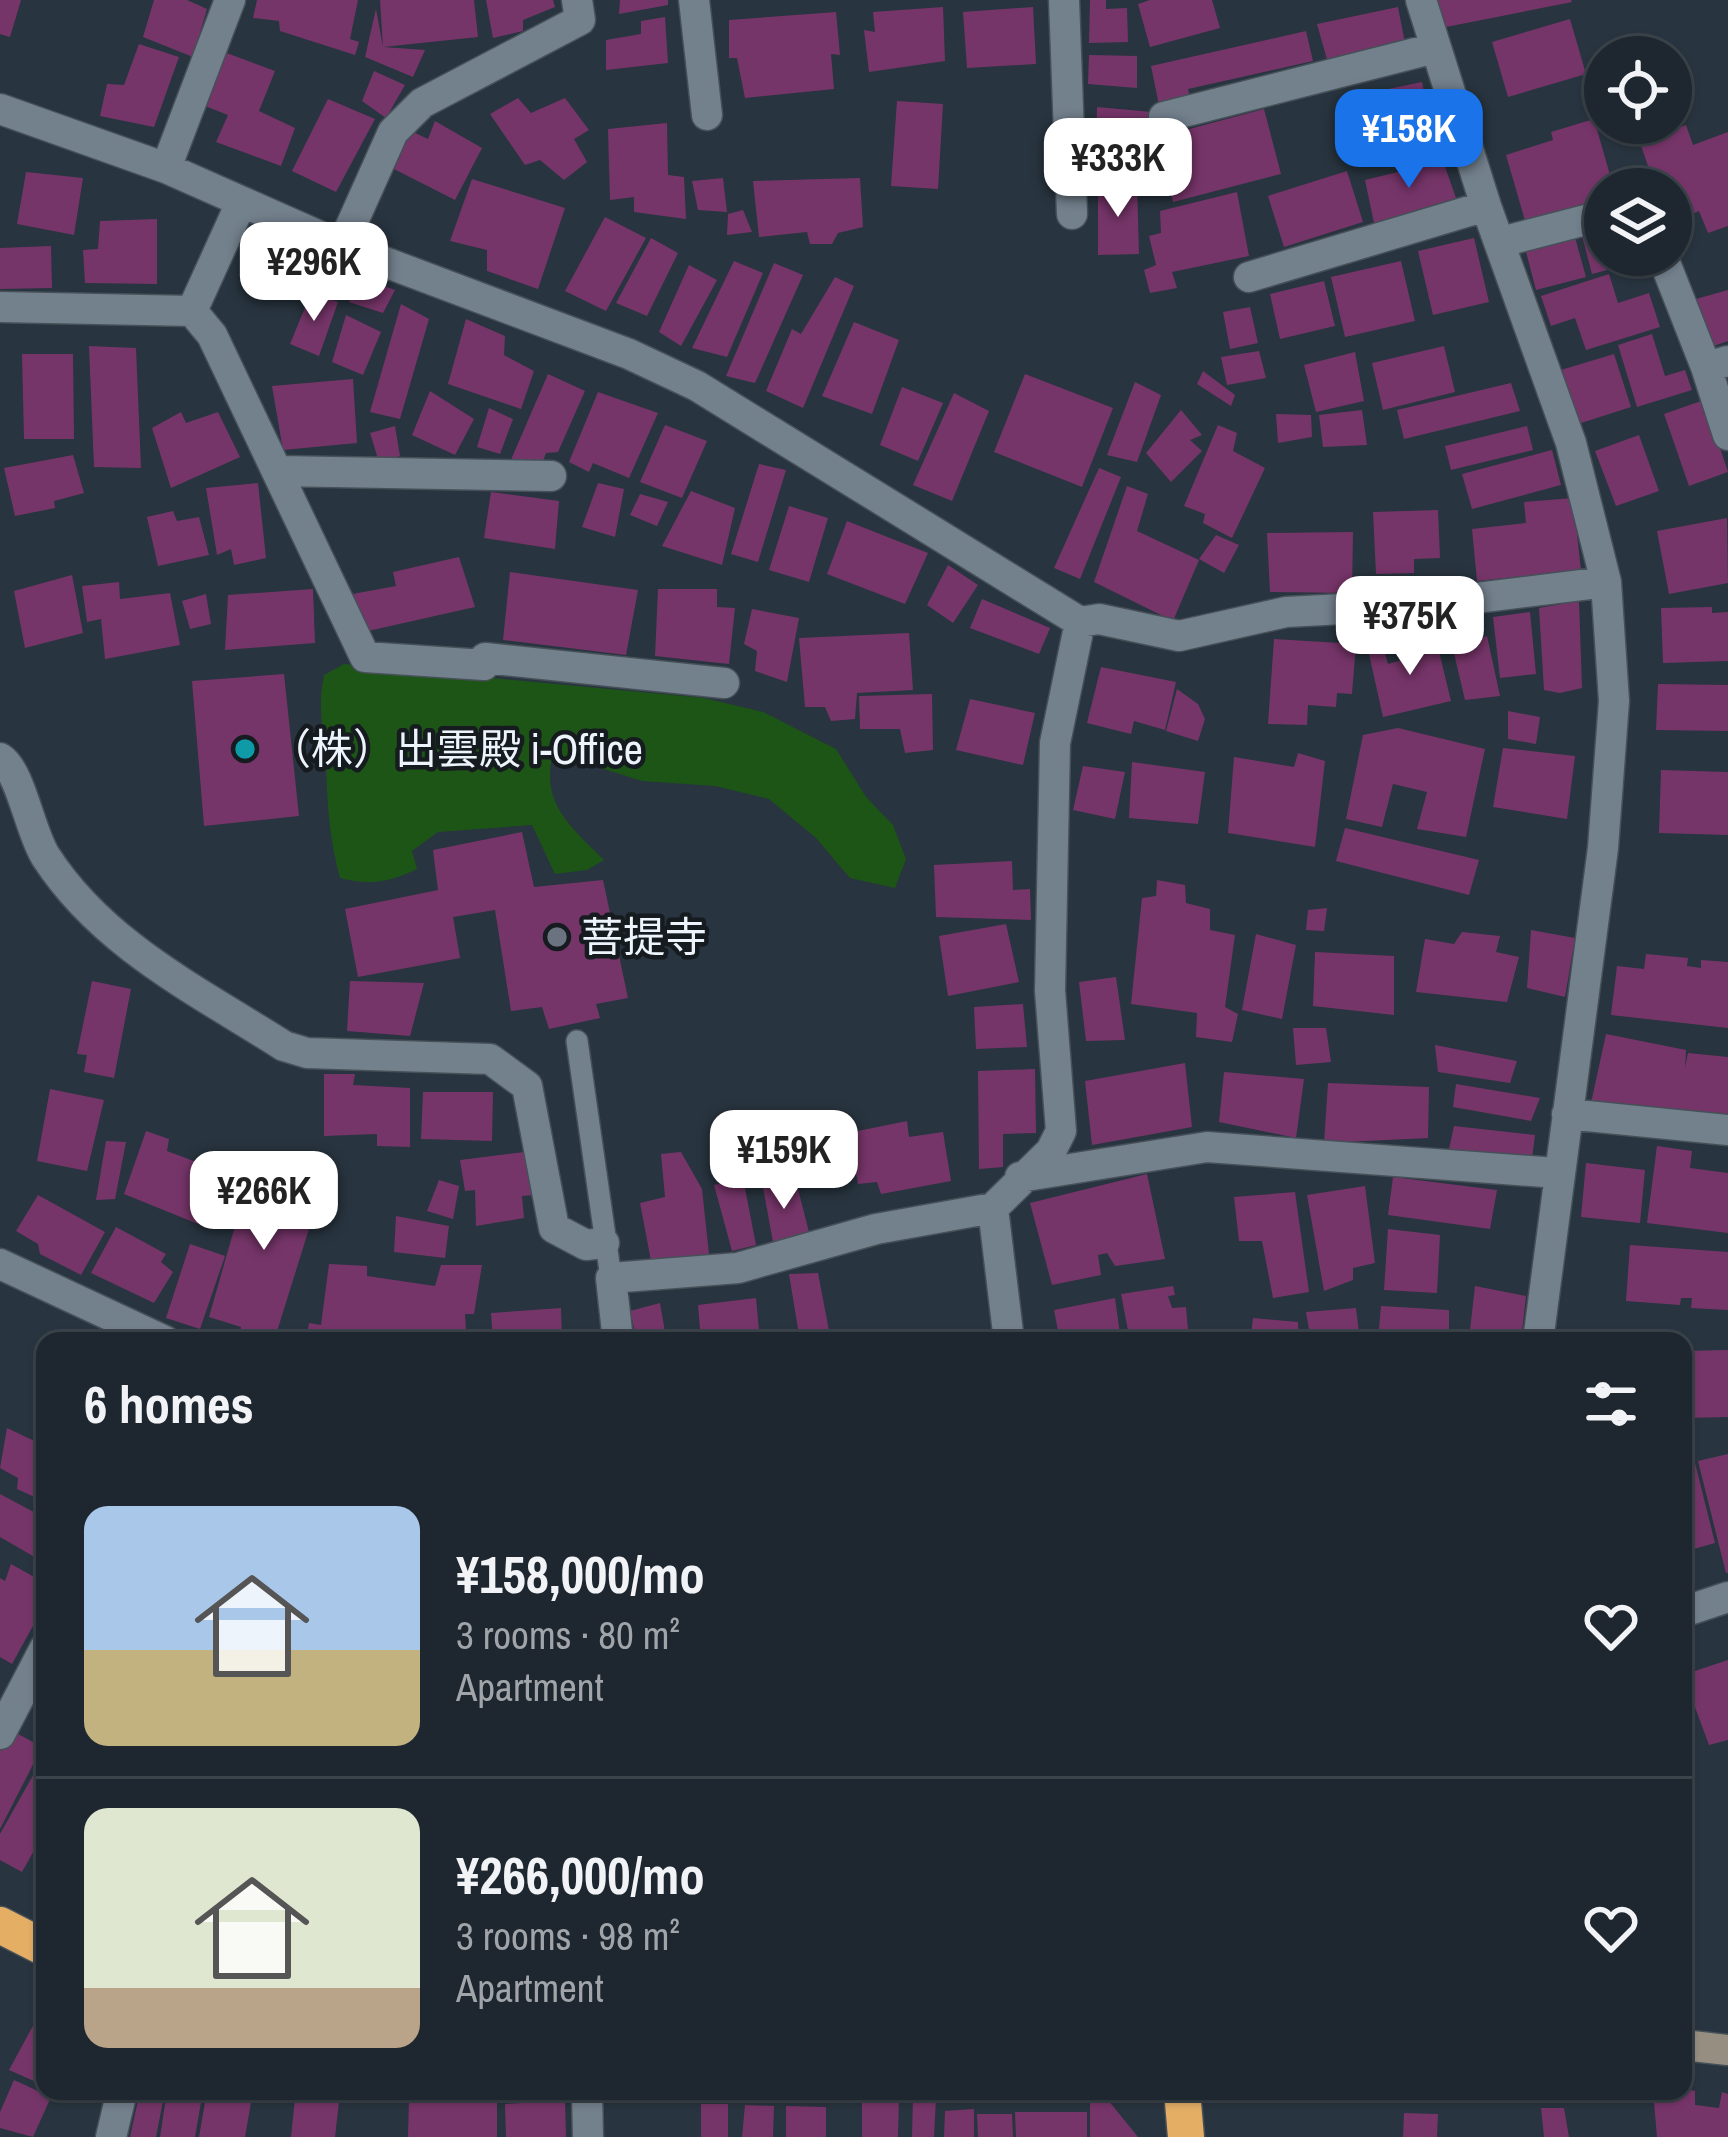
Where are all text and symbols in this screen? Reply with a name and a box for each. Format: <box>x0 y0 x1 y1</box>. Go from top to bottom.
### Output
map controls <box>1584 36 1692 276</box>
button: locate <box>1584 36 1692 144</box>
pin: ¥158K <box>1325 89 1493 191</box>
text: ¥158K <box>1362 102 1456 154</box>
pin: ¥333K <box>1034 118 1202 220</box>
text: ¥333K <box>1071 131 1165 183</box>
button: layers <box>1584 168 1692 276</box>
pin: ¥296K <box>230 222 398 324</box>
text: ¥296K <box>267 235 361 287</box>
pin: ¥375K <box>1326 576 1494 678</box>
text: ¥375K <box>1363 589 1457 641</box>
place label: （株）出雲殿 i-Office <box>269 721 643 777</box>
marker: （株）出雲殿 i-Office <box>232 736 258 762</box>
place label: 菩提寺 <box>581 909 707 965</box>
marker: 菩提寺 <box>544 924 570 950</box>
pin: ¥159K <box>700 1110 868 1212</box>
text: ¥159K <box>737 1123 831 1175</box>
pin: ¥266K <box>180 1151 348 1253</box>
text: ¥266K <box>217 1164 311 1216</box>
text: 6 homes <box>84 1370 254 1439</box>
icon: filters <box>1578 1371 1644 1437</box>
text: ¥158,000/mo <box>456 1540 705 1609</box>
icon: home <box>180 1554 324 1698</box>
icon: heart <box>1578 1593 1644 1659</box>
text: 3 rooms · 80 m² <box>456 1609 680 1661</box>
text: Apartment <box>456 1661 604 1713</box>
text: ¥266,000/mo <box>456 1841 705 1910</box>
icon: home <box>180 1856 324 2000</box>
icon: heart <box>1578 1895 1644 1961</box>
text: 3 rooms · 98 m² <box>456 1910 680 1962</box>
text: Apartment <box>456 1962 604 2014</box>

